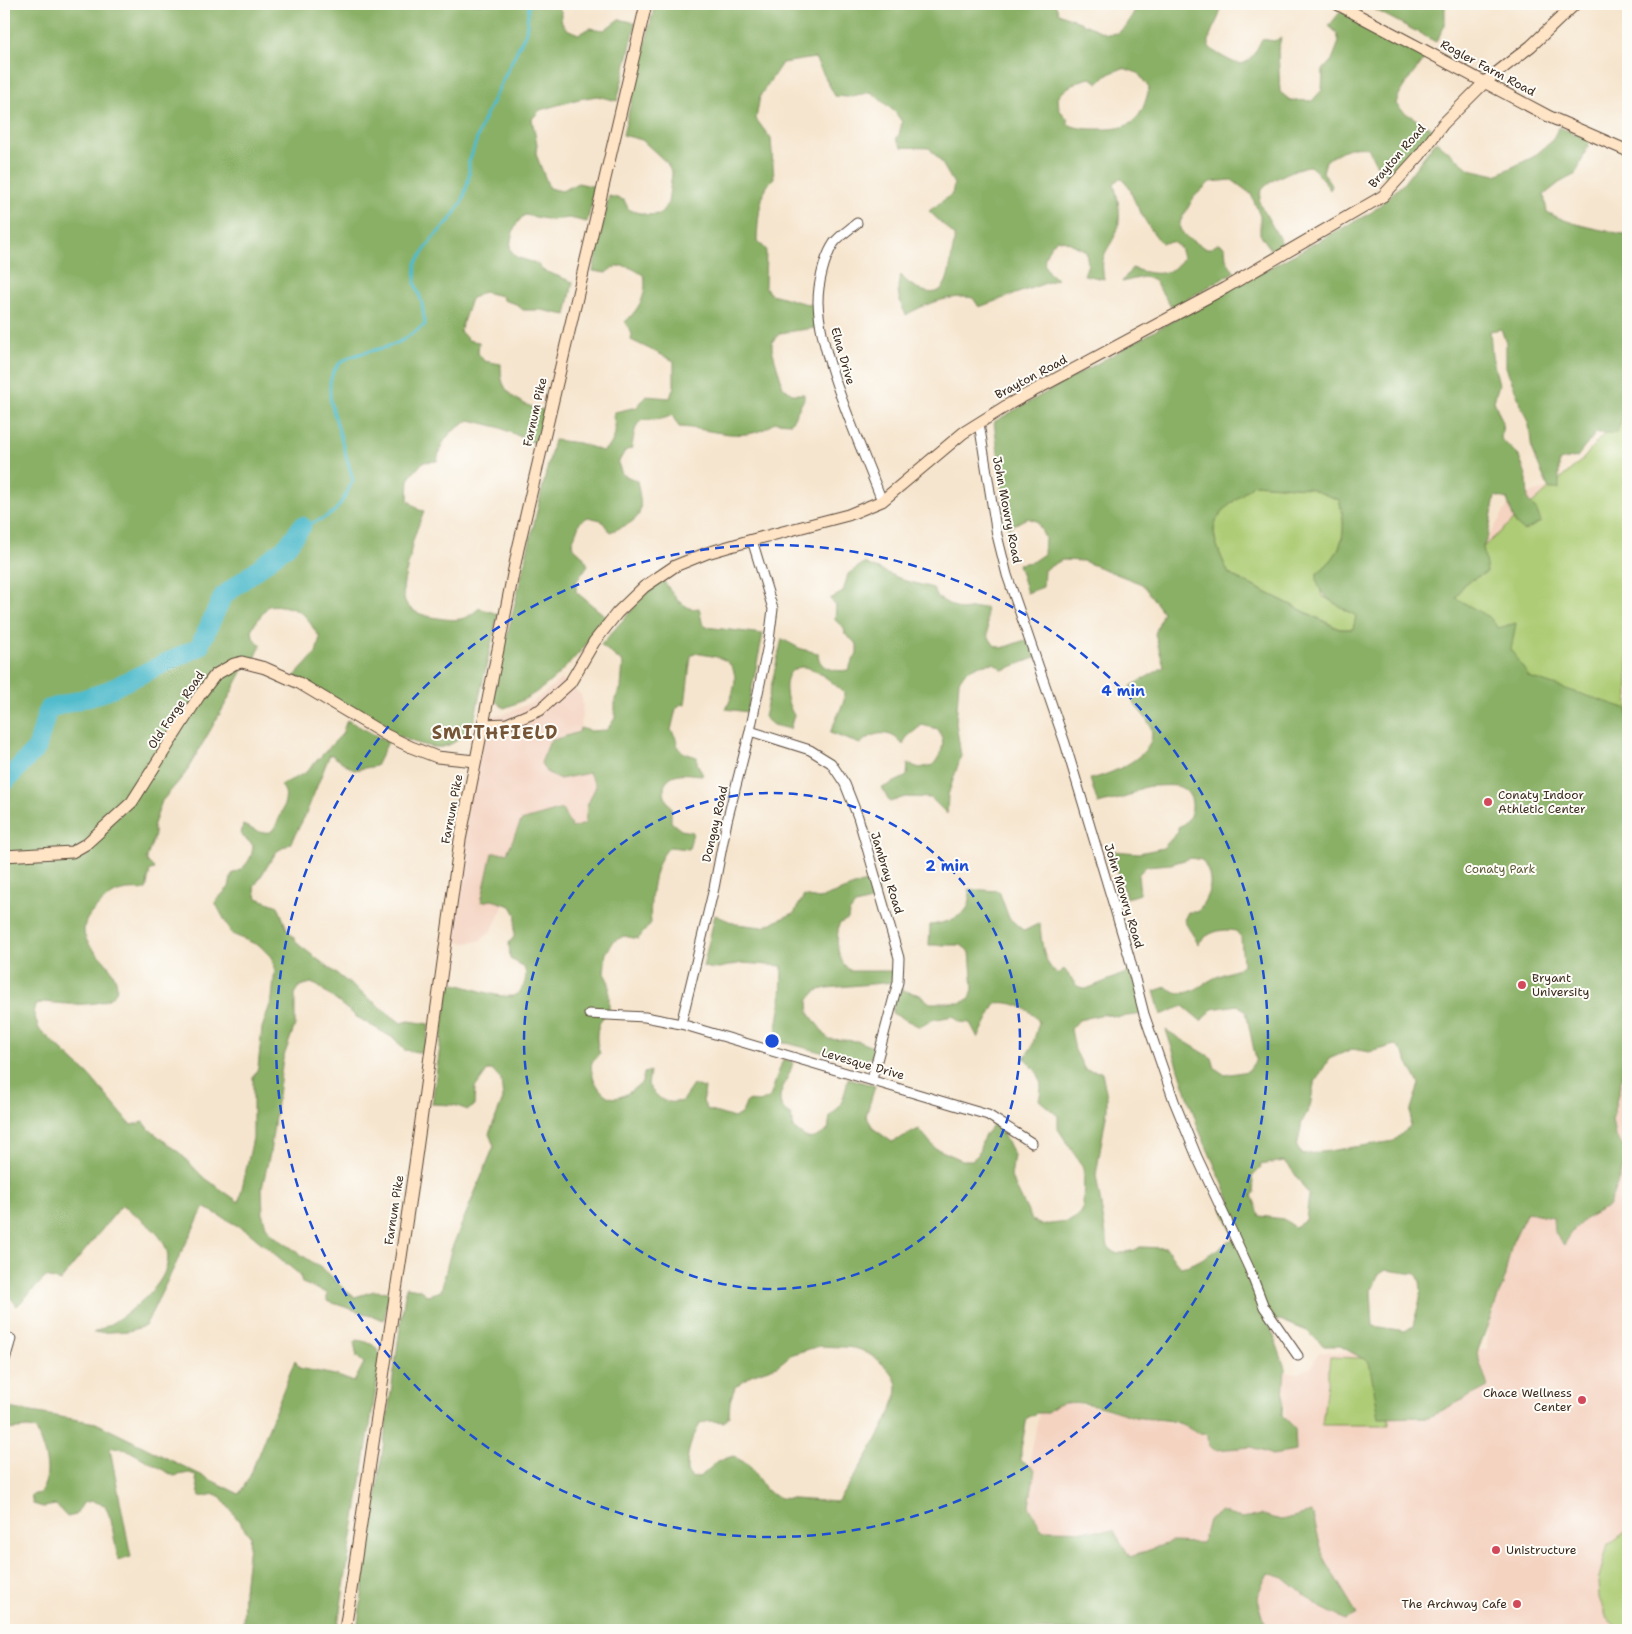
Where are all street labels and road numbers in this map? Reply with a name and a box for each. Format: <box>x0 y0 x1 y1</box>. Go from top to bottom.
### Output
street label: Rogler Farm Road <box>1438 36 1539 100</box>
street label: Brayton Road <box>1365 120 1429 191</box>
street label: Elna Drive <box>827 325 859 387</box>
street label: Brayton Road <box>992 351 1070 403</box>
street label: Farnum Pike <box>519 376 551 448</box>
street label: John Mowry Road <box>989 455 1025 565</box>
street label: Old Forge Road <box>144 668 208 752</box>
street label: Farnum Pike <box>437 773 467 845</box>
street label: Dongay Road <box>698 784 732 864</box>
street label: Jambray Road <box>867 830 907 916</box>
street label: John Mowry Road <box>1100 842 1148 951</box>
street label: Levesque Drive <box>820 1044 907 1084</box>
street label: Farnum Pike <box>381 1174 407 1246</box>

